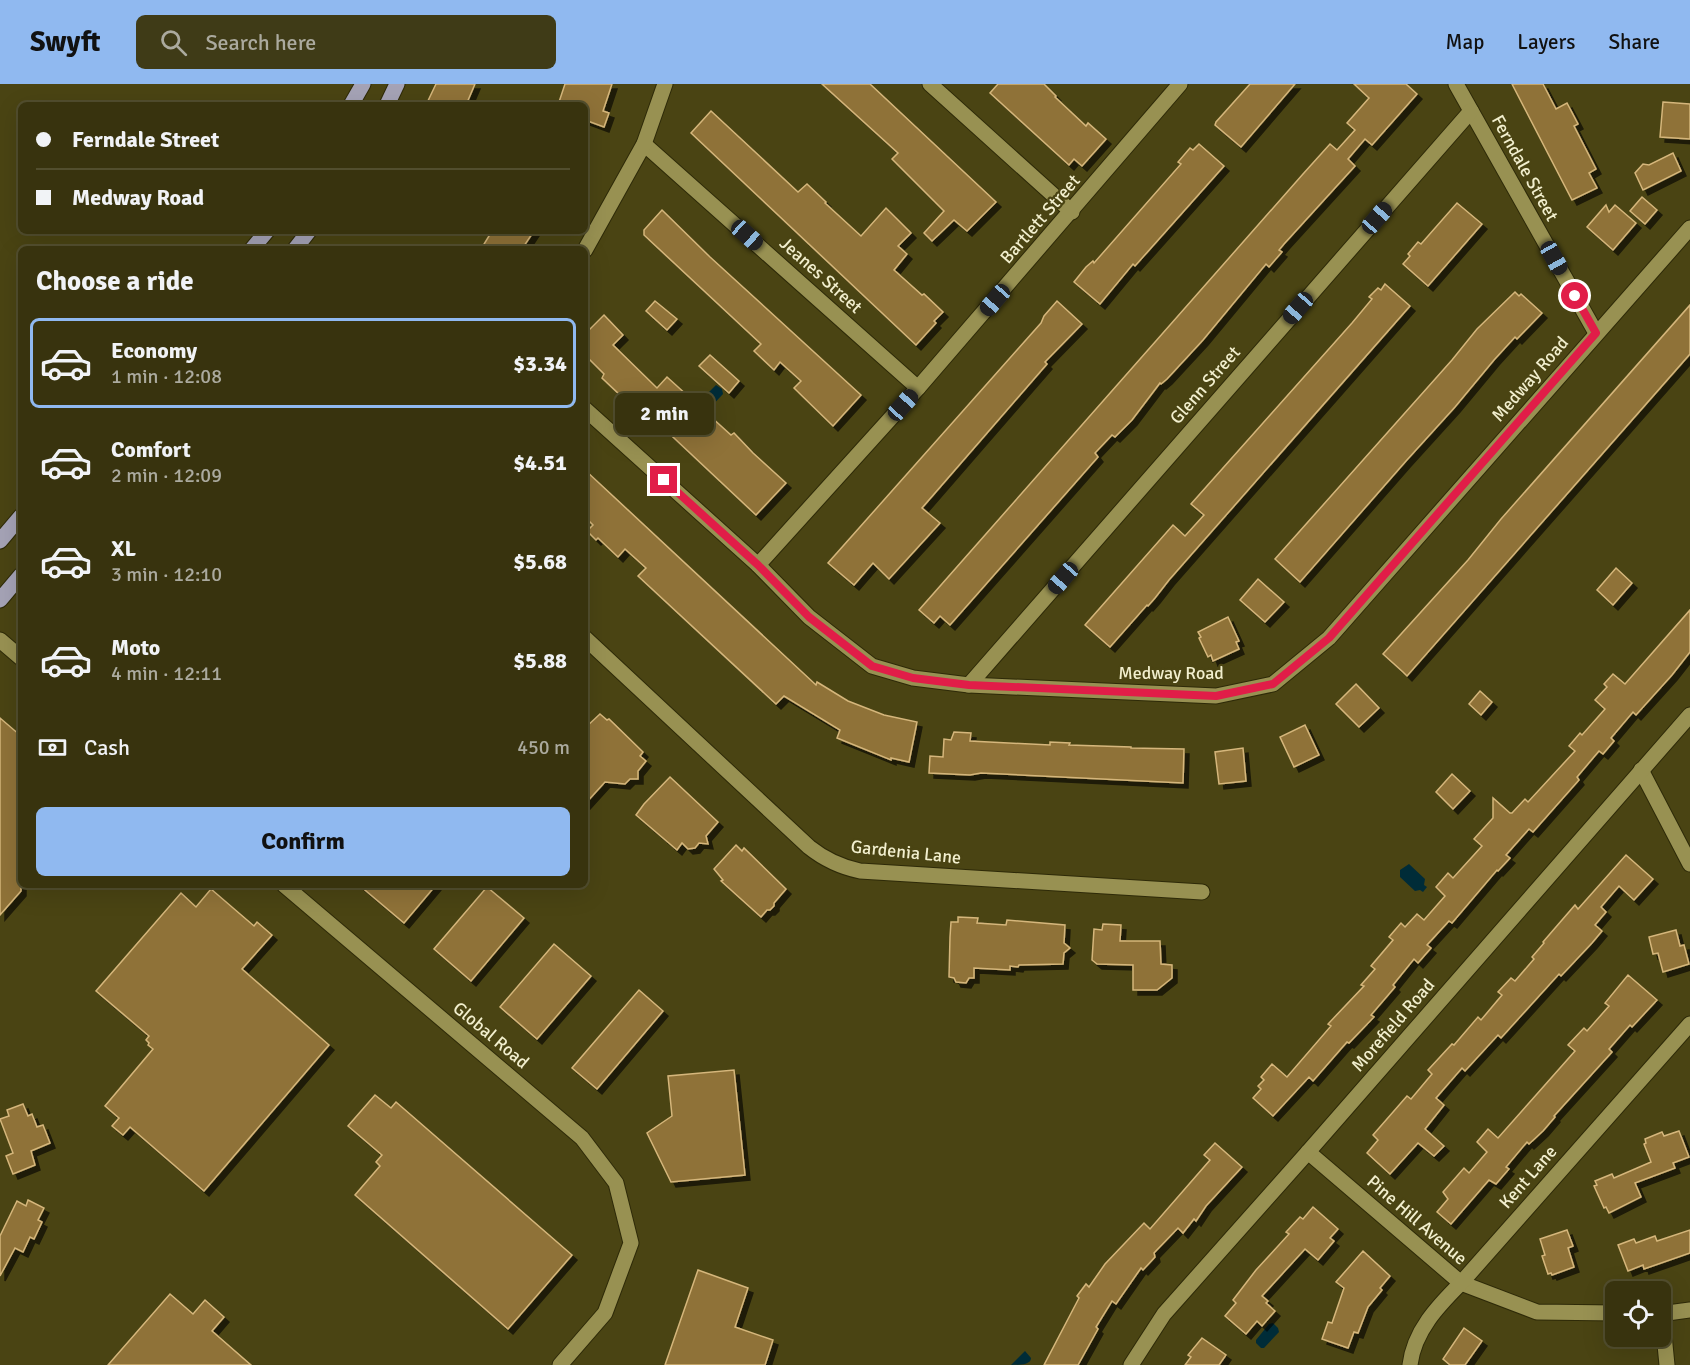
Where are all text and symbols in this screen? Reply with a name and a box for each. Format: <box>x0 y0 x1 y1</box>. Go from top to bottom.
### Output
search box <box>136 15 556 69</box>
text: Swyft <box>30 25 100 59</box>
icon: search <box>157 26 190 59</box>
text: Search here <box>205 29 316 56</box>
text: Map <box>1446 29 1484 55</box>
text: Layers <box>1517 29 1575 55</box>
text: Share <box>1608 29 1660 55</box>
street label: Ferndale Street <box>1487 111 1563 225</box>
text: Ferndale Street <box>72 126 219 153</box>
street label: Bartlett Street <box>995 170 1085 268</box>
text: Medway Road <box>72 184 204 211</box>
car <box>1358 199 1396 237</box>
car <box>728 216 766 254</box>
street label: Jeanes Street <box>775 232 867 318</box>
car <box>1537 238 1571 278</box>
text: Choose a ride <box>36 265 194 298</box>
car <box>976 281 1014 319</box>
route start <box>1561 282 1588 309</box>
car <box>1279 289 1317 327</box>
street label: Medway Road <box>1487 332 1573 426</box>
icon: car <box>39 336 93 390</box>
text: Economy <box>111 337 197 364</box>
street label: Glenn Street <box>1165 341 1245 429</box>
text: $3.34 <box>513 350 567 377</box>
text: 1 min · 12:08 <box>111 364 222 389</box>
car <box>884 386 922 424</box>
callout: 2 min <box>614 393 714 435</box>
text: 2 min <box>640 401 689 426</box>
icon: car <box>39 435 93 489</box>
text: Comfort <box>111 436 191 463</box>
text: $4.51 <box>513 449 567 476</box>
text: 2 min · 12:09 <box>111 463 222 488</box>
route end <box>650 466 677 493</box>
icon: car <box>39 534 93 588</box>
text: XL <box>111 535 136 562</box>
text: $5.68 <box>513 548 567 575</box>
car <box>1044 559 1082 597</box>
text: 3 min · 12:10 <box>111 562 222 587</box>
icon: car <box>39 633 93 687</box>
text: Moto <box>111 634 160 661</box>
text: $5.88 <box>513 647 567 674</box>
text: 4 min · 12:11 <box>111 661 222 686</box>
street label: Medway Road <box>1118 662 1224 684</box>
icon: cash <box>36 731 69 764</box>
text: Cash <box>84 734 130 761</box>
text: 450 m <box>517 735 570 760</box>
button: Confirm <box>36 807 570 876</box>
street label: Gardenia Lane <box>850 835 962 869</box>
street label: Morefield Road <box>1347 974 1439 1076</box>
street label: Global Road <box>449 997 533 1073</box>
street label: Kent Lane <box>1495 1141 1561 1213</box>
street label: Pine Hill Avenue <box>1362 1171 1472 1269</box>
map controls <box>1605 1281 1671 1347</box>
button: locate <box>1605 1281 1671 1347</box>

